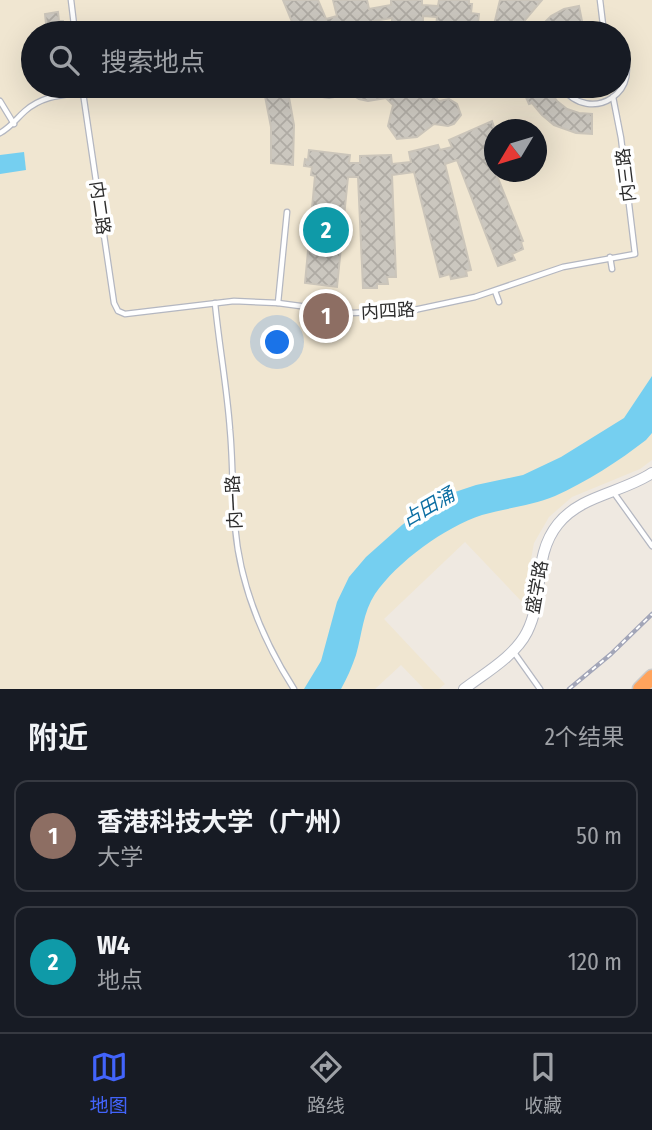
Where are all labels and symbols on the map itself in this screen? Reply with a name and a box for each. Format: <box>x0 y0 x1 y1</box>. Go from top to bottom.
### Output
north arrow <box>484 119 547 182</box>
street label: 内三路 <box>612 147 640 203</box>
street label: 内二路 <box>85 180 115 236</box>
pin: 2 <box>303 204 349 256</box>
pin: 1 <box>303 290 349 342</box>
street label: 内四路 <box>360 299 416 323</box>
your location <box>260 325 294 359</box>
street label: 内一路 <box>222 474 246 530</box>
water label: 占田涌 <box>398 482 460 531</box>
street label: 盛学路 <box>521 559 553 615</box>

